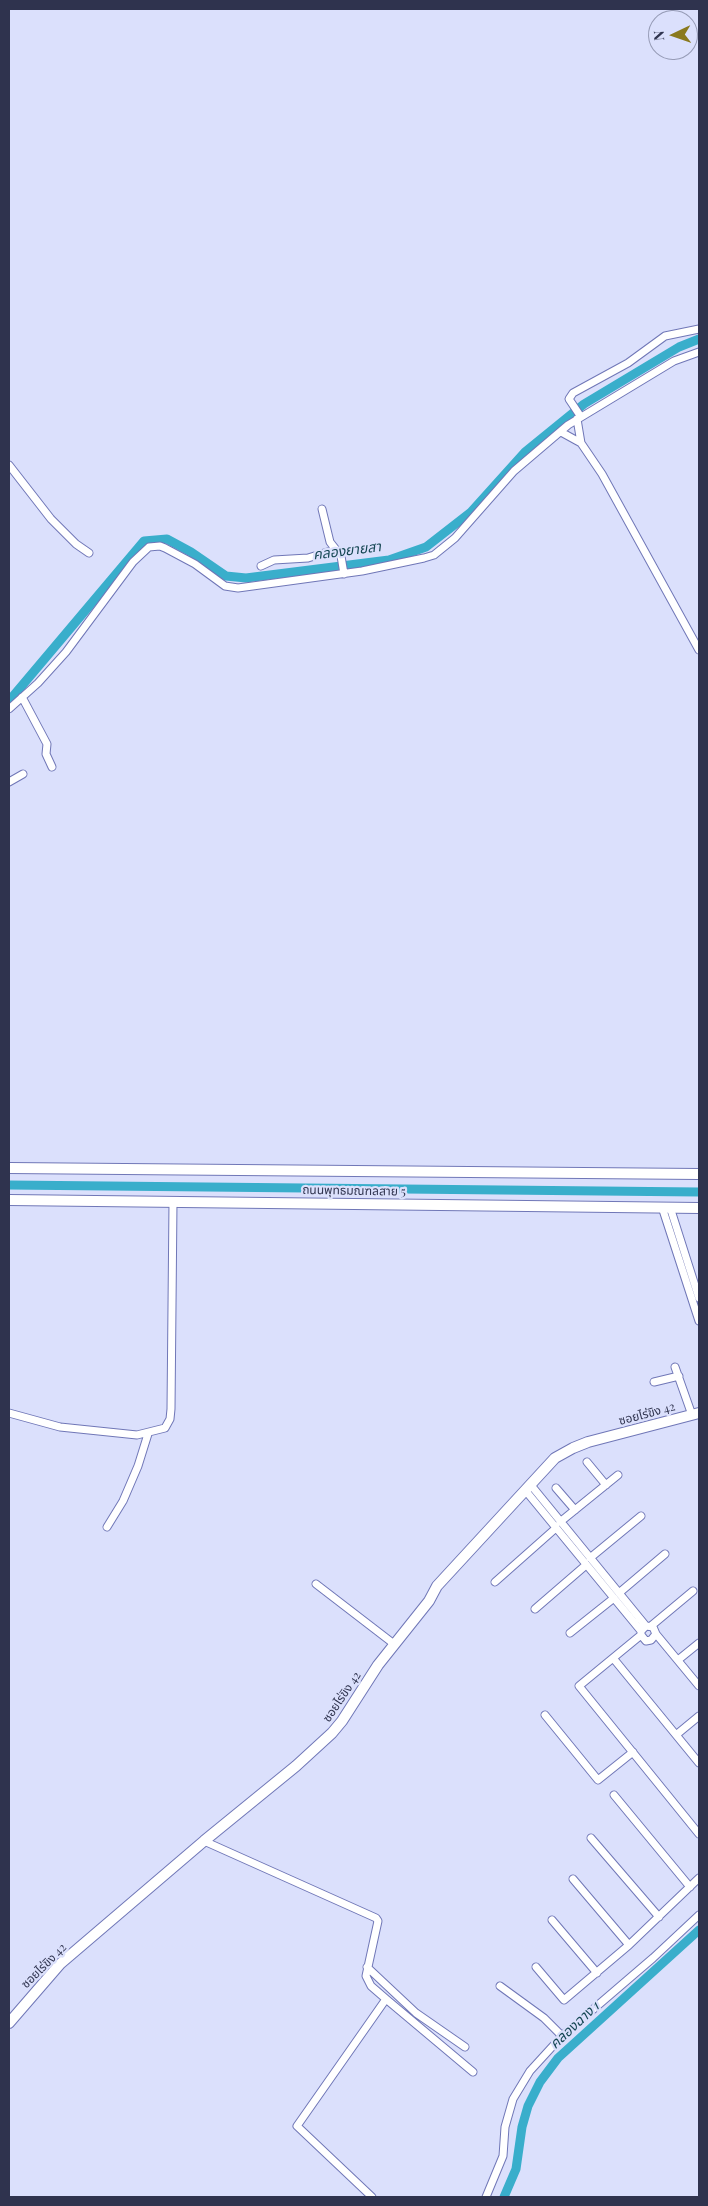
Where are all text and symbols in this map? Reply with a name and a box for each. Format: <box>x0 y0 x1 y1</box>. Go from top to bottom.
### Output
north arrow <box>648 10 698 60</box>
text: N <box>649 30 668 41</box>
water label: คลองยายสา <box>312 539 382 563</box>
street label: ถนนพุทธมณฑลสาย 5 <box>302 1183 406 1199</box>
street label: ซอยไร่ขิง 42 <box>617 1400 677 1428</box>
street label: ซอยไร่ขิง 42 <box>320 1669 364 1725</box>
street label: ซอยไร่ขิง 42 <box>18 1940 70 1992</box>
water label: คลองฉาง 1 <box>547 1998 603 2052</box>

